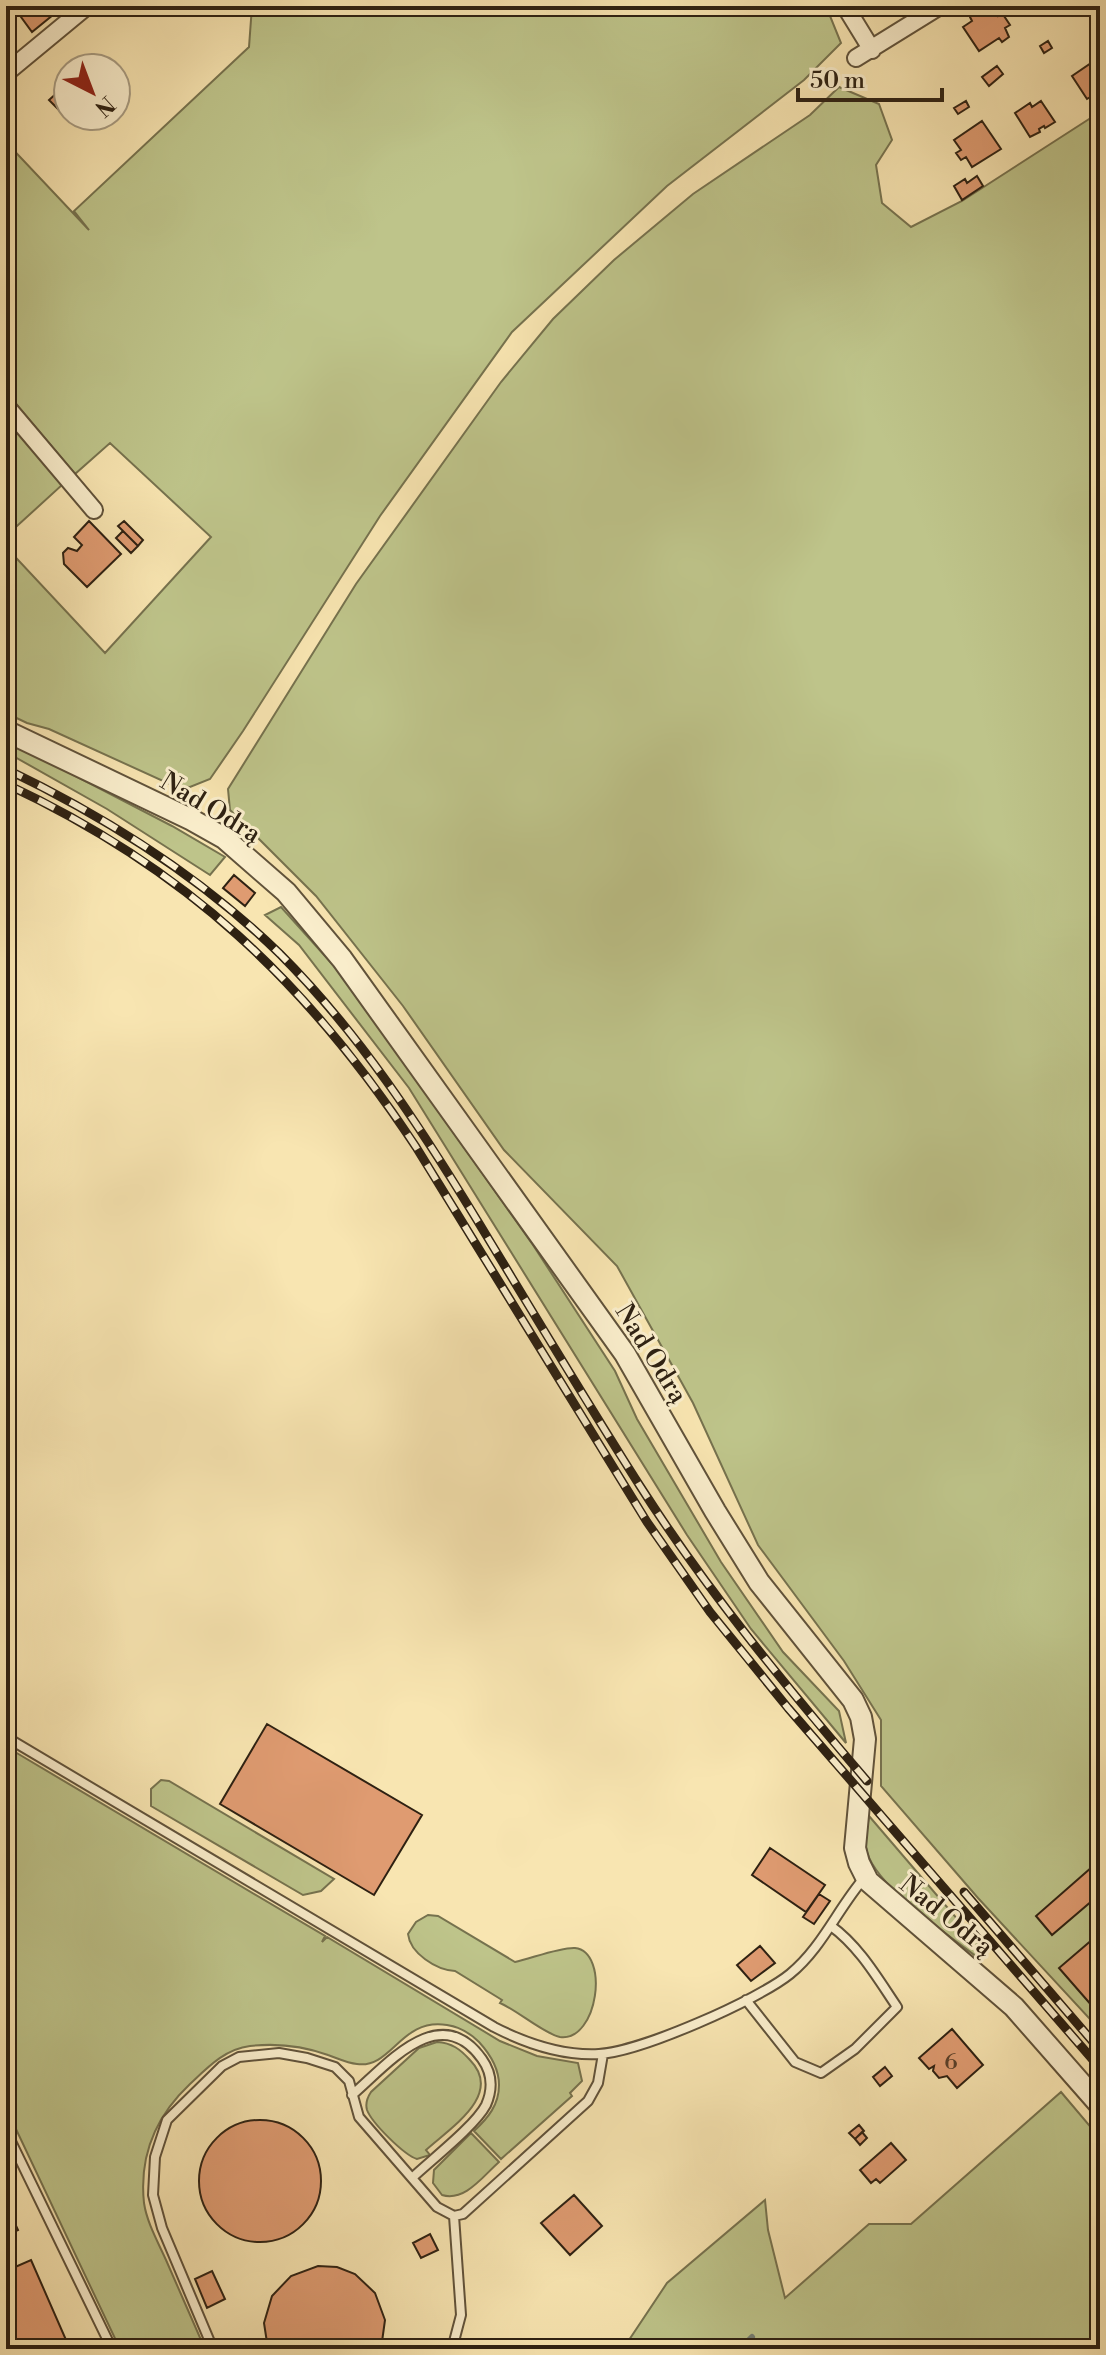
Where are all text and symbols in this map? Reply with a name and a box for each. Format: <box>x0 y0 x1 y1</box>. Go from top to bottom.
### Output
north arrow <box>52 52 132 132</box>
scale bar <box>798 52 942 102</box>
text: 50 m <box>810 66 865 96</box>
text: N <box>88 90 120 122</box>
street label: Nad Odrą <box>154 765 267 851</box>
street label: Nad Odrą <box>608 1298 695 1410</box>
street label: Nad Odrą <box>893 1868 1000 1964</box>
house number: 6 <box>944 2049 958 2076</box>

